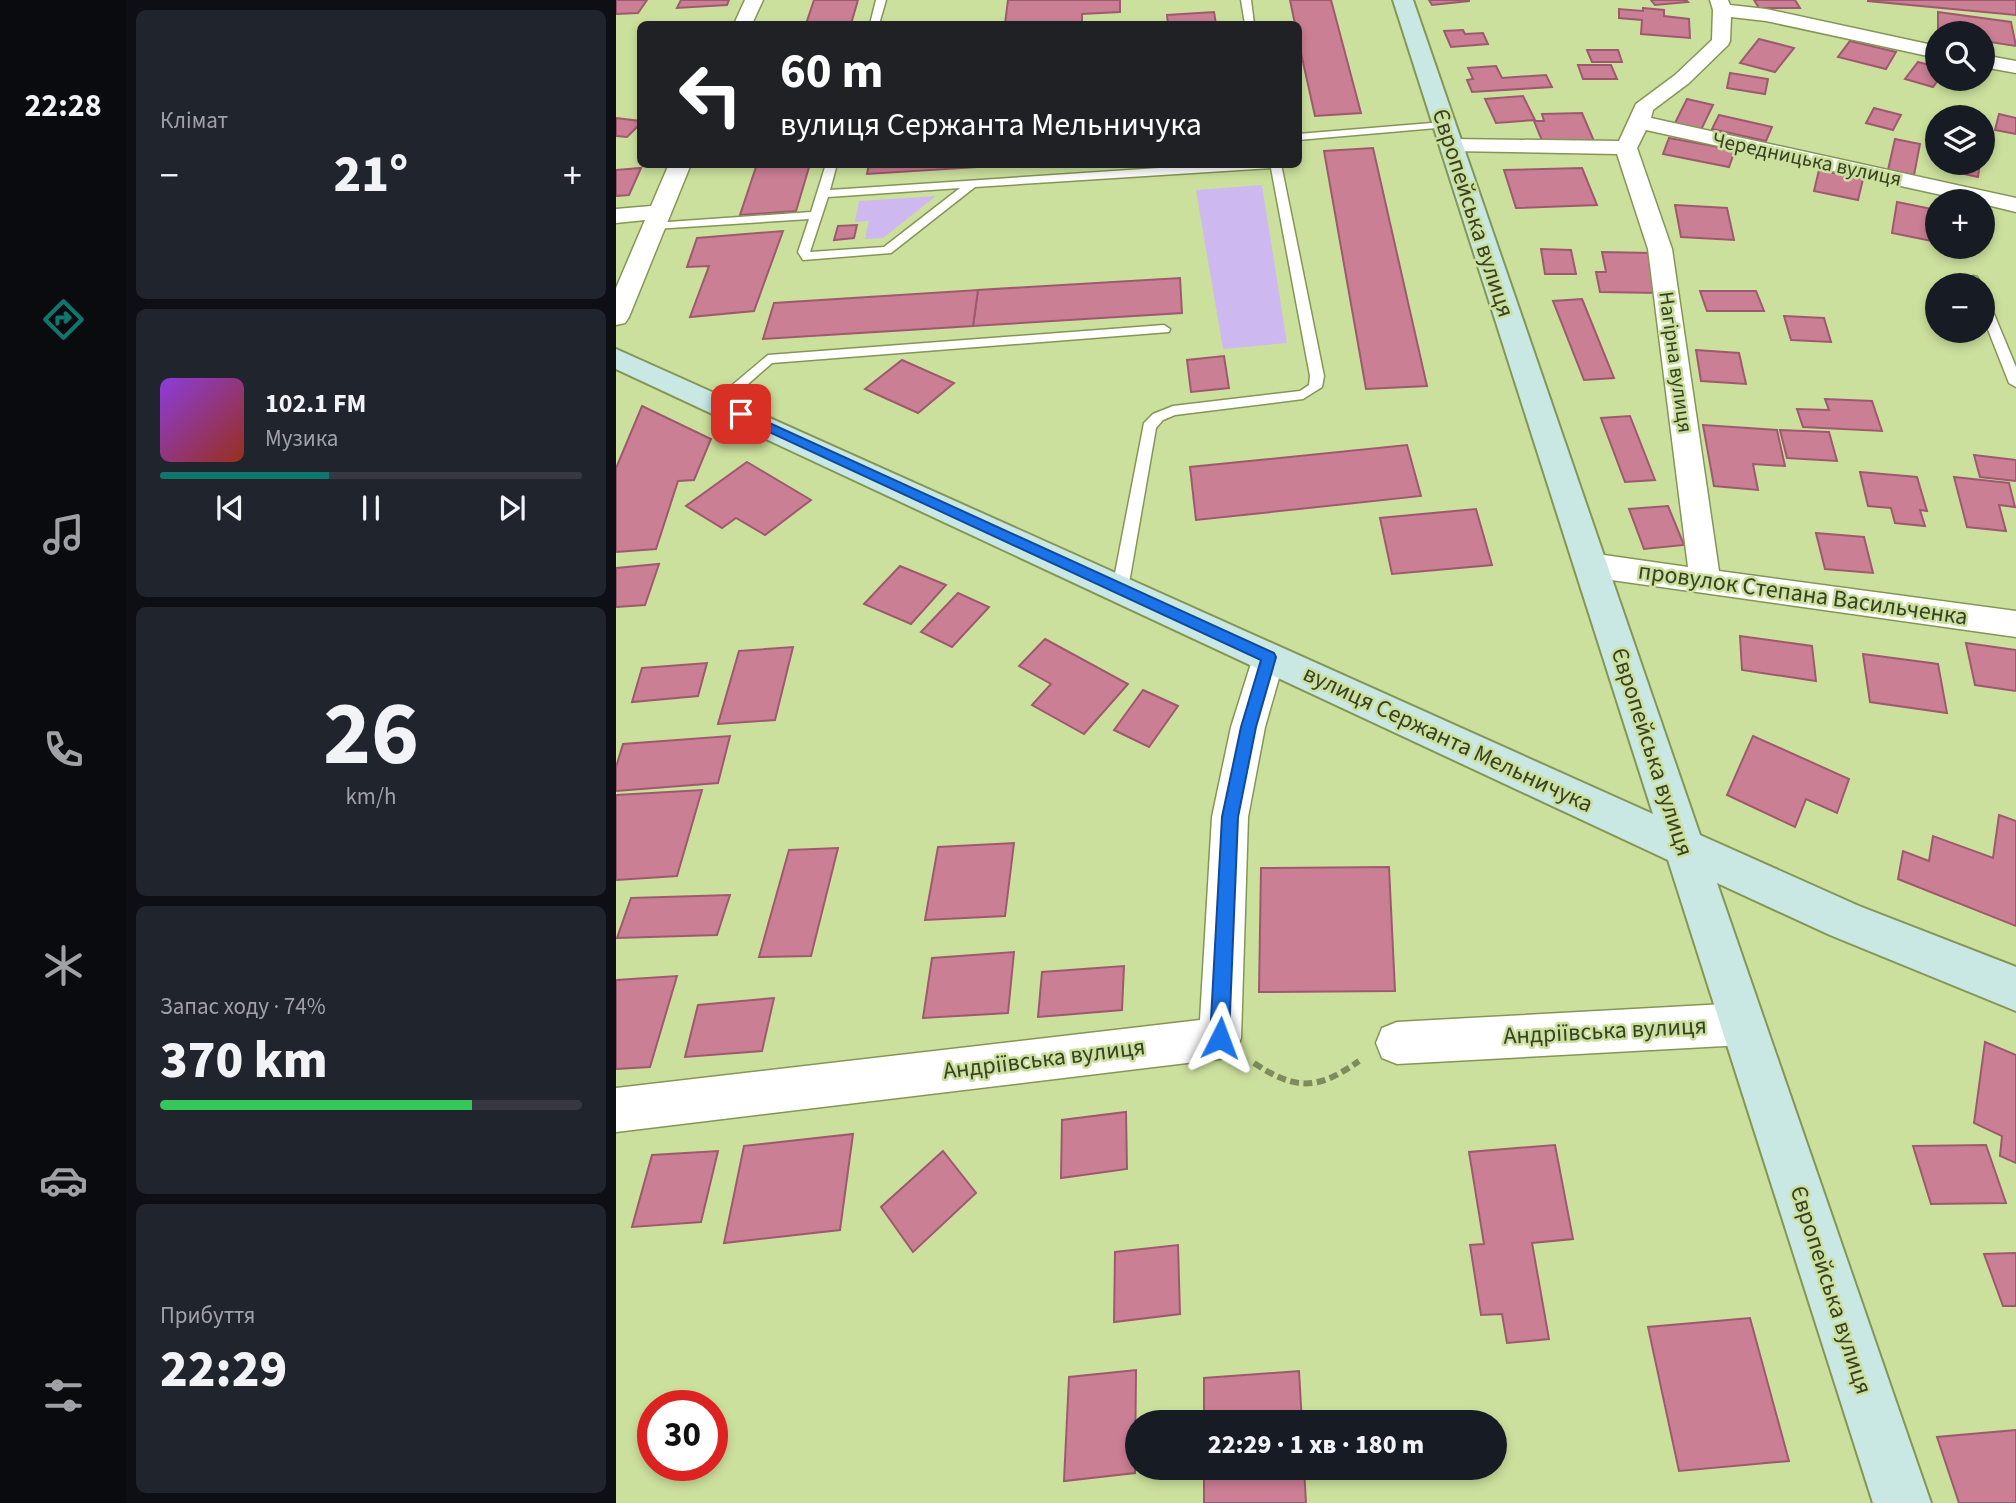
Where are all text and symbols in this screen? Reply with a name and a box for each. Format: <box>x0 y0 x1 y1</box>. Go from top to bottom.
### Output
map controls <box>1925 21 1995 343</box>
button: search <box>1925 21 1995 91</box>
text: 60 m <box>780 37 884 107</box>
icon: left <box>665 49 756 140</box>
text: 22:28 <box>24 83 102 129</box>
text: вулиця Сержанта Мельничука <box>780 102 1202 148</box>
text: Клімат <box>160 104 228 137</box>
street label: Європейська вулиця <box>1423 104 1523 322</box>
button: layers <box>1925 105 1995 175</box>
street label: Чередницька вулиця <box>1710 124 1904 194</box>
text: 21° <box>334 138 408 212</box>
text: − <box>160 149 179 203</box>
text: + <box>563 149 582 203</box>
button: + <box>1925 189 1995 259</box>
button: − <box>1925 273 1995 343</box>
street label: Нагірна вулиця <box>1651 290 1701 434</box>
icon: directions <box>39 295 88 344</box>
pin <box>711 384 771 444</box>
text: 102.1 FM <box>265 385 366 422</box>
icon: arrive <box>722 395 760 433</box>
text: Музика <box>265 422 338 455</box>
icon: previous <box>211 489 249 527</box>
icon: pause <box>352 489 390 527</box>
icon: next <box>493 489 531 527</box>
icon: music <box>39 510 88 559</box>
street label: провулок Степана Васильченка <box>1636 554 1970 634</box>
street label: Європейська вулиця <box>1602 643 1702 861</box>
street label: вулиця Сержанта Мельничука <box>1297 656 1599 822</box>
text: 26 <box>323 670 419 799</box>
icon: phone <box>39 725 88 774</box>
text: km/h <box>345 780 397 813</box>
icon: climate <box>39 941 88 990</box>
text: Запас ходу · 74% <box>160 990 326 1023</box>
position arrow <box>1183 1001 1257 1075</box>
street label: Андріївська вулиця <box>1502 1008 1708 1054</box>
text: 370 km <box>160 1024 328 1098</box>
street label: Андріївська вулиця <box>941 1029 1147 1089</box>
icon: car <box>39 1156 88 1205</box>
street label: Європейська вулиця <box>1781 1181 1881 1399</box>
text: Прибуття <box>160 1299 255 1332</box>
text: 22:29 <box>160 1333 287 1407</box>
icon: filters <box>39 1371 88 1420</box>
speed limit sign: 30 <box>637 1390 728 1481</box>
text: 22:29 · 1 хв · 180 m <box>1208 1426 1424 1463</box>

